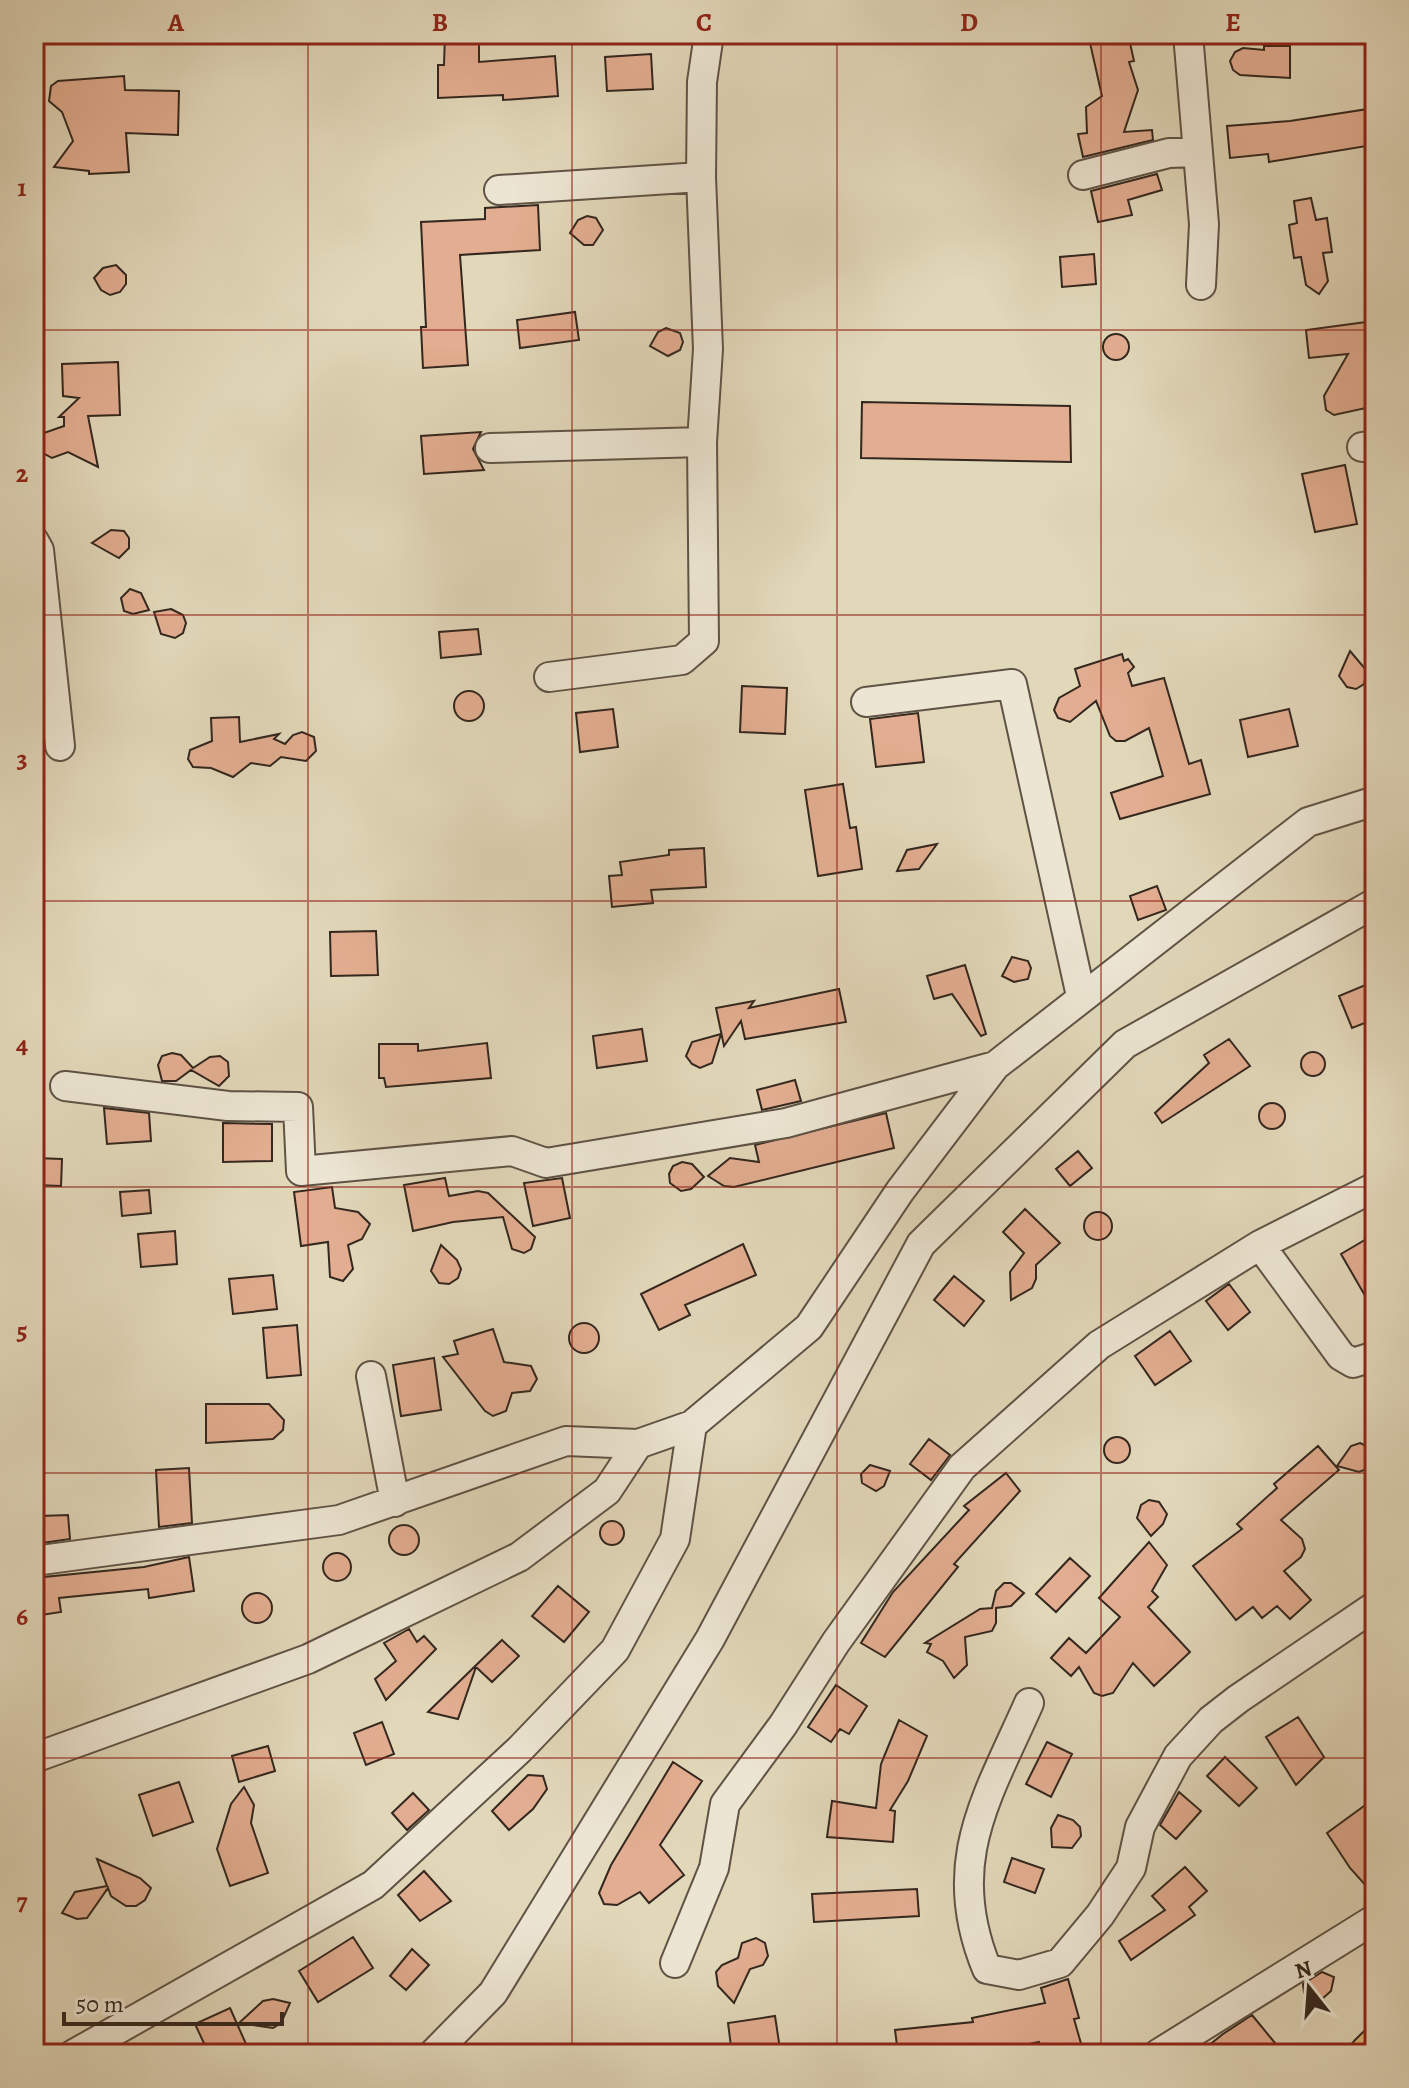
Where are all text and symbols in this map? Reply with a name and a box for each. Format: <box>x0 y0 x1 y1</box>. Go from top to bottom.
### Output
text: A <box>167 5 185 40</box>
text: B <box>432 5 448 40</box>
text: C <box>696 5 712 40</box>
text: D <box>960 5 978 40</box>
text: E <box>1225 5 1241 40</box>
text: 1 <box>17 170 27 205</box>
text: 2 <box>16 456 29 491</box>
text: 3 <box>16 741 28 776</box>
text: 4 <box>16 1027 28 1062</box>
text: 5 <box>16 1313 28 1348</box>
text: 6 <box>16 1599 28 1634</box>
text: 7 <box>16 1884 28 1919</box>
north arrow <box>1269 1948 1349 2028</box>
text: N <box>1291 1953 1315 1987</box>
scale bar <box>64 1976 282 2026</box>
text: 50 m <box>76 1988 124 2020</box>

